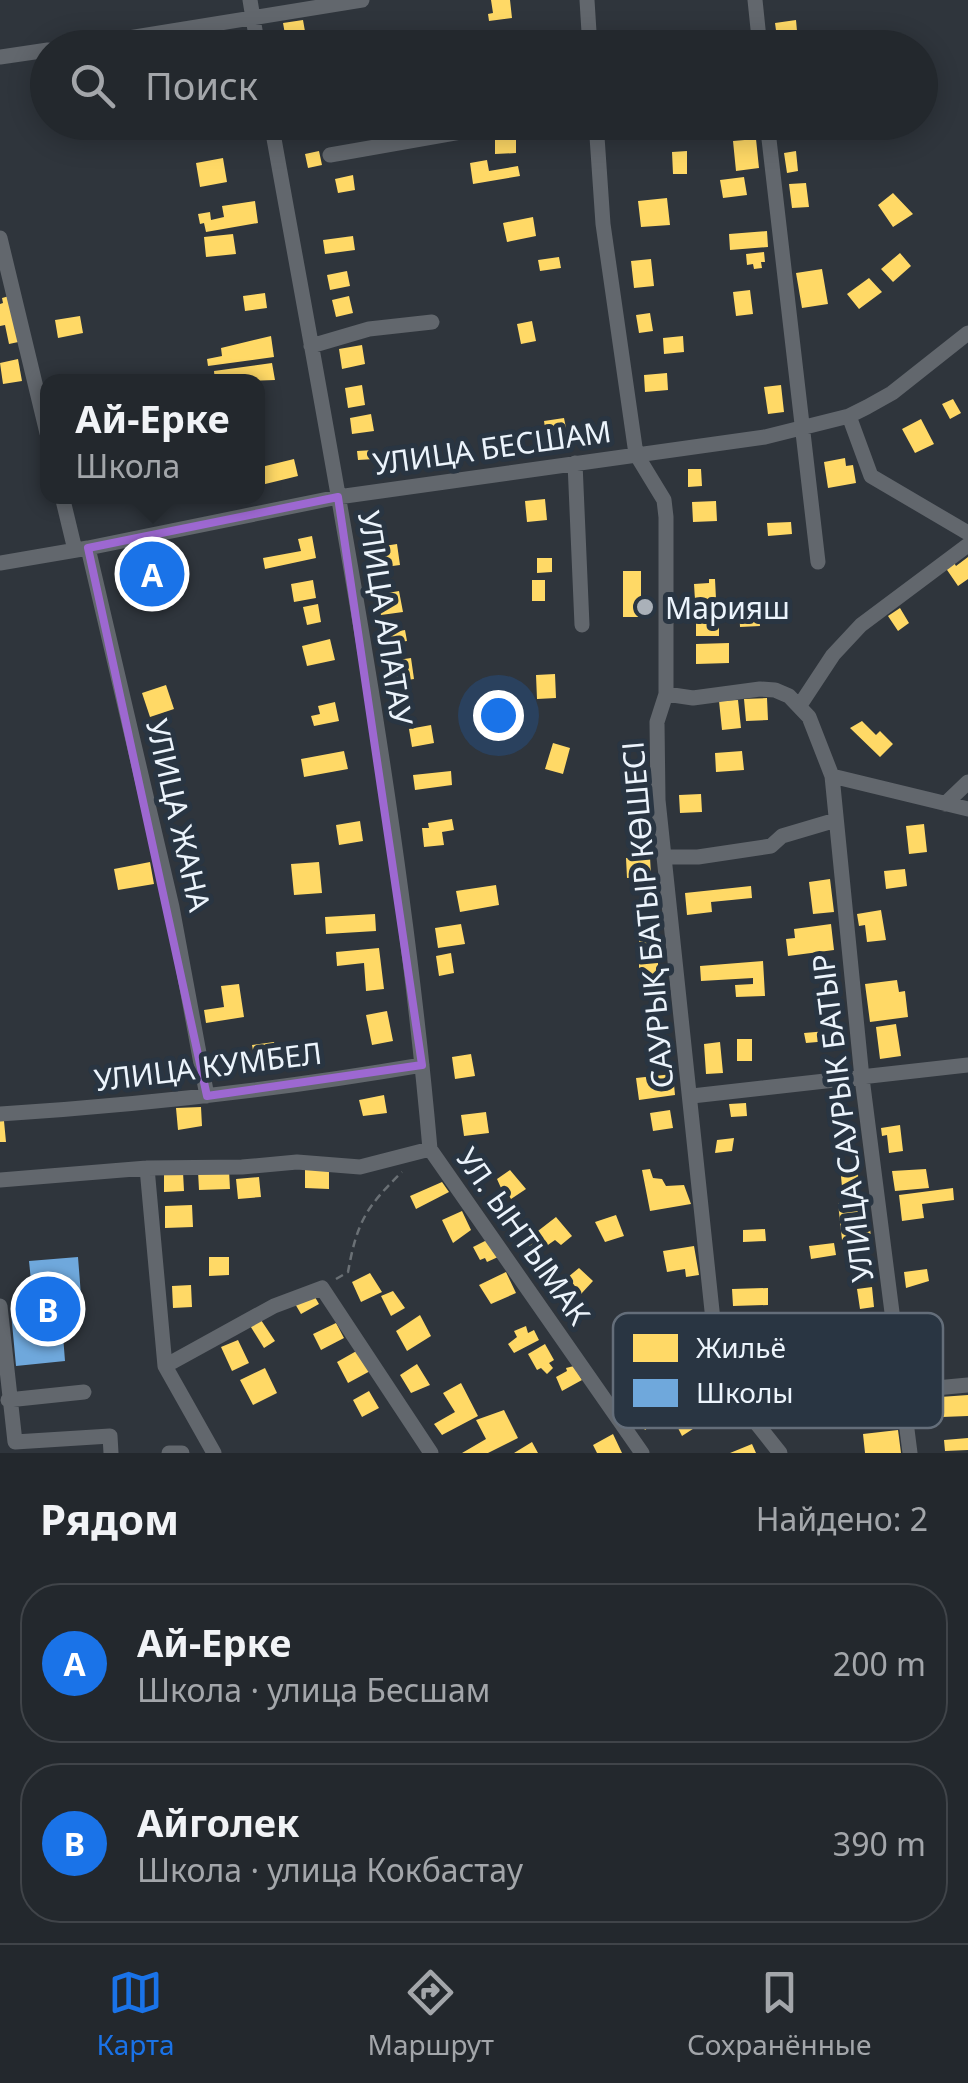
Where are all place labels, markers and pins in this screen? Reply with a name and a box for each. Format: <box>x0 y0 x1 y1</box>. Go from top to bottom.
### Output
pin: A <box>120 536 184 612</box>
place label: Марияш <box>665 587 790 628</box>
marker: Марияш <box>634 596 656 618</box>
pin: B <box>15 1272 80 1346</box>

